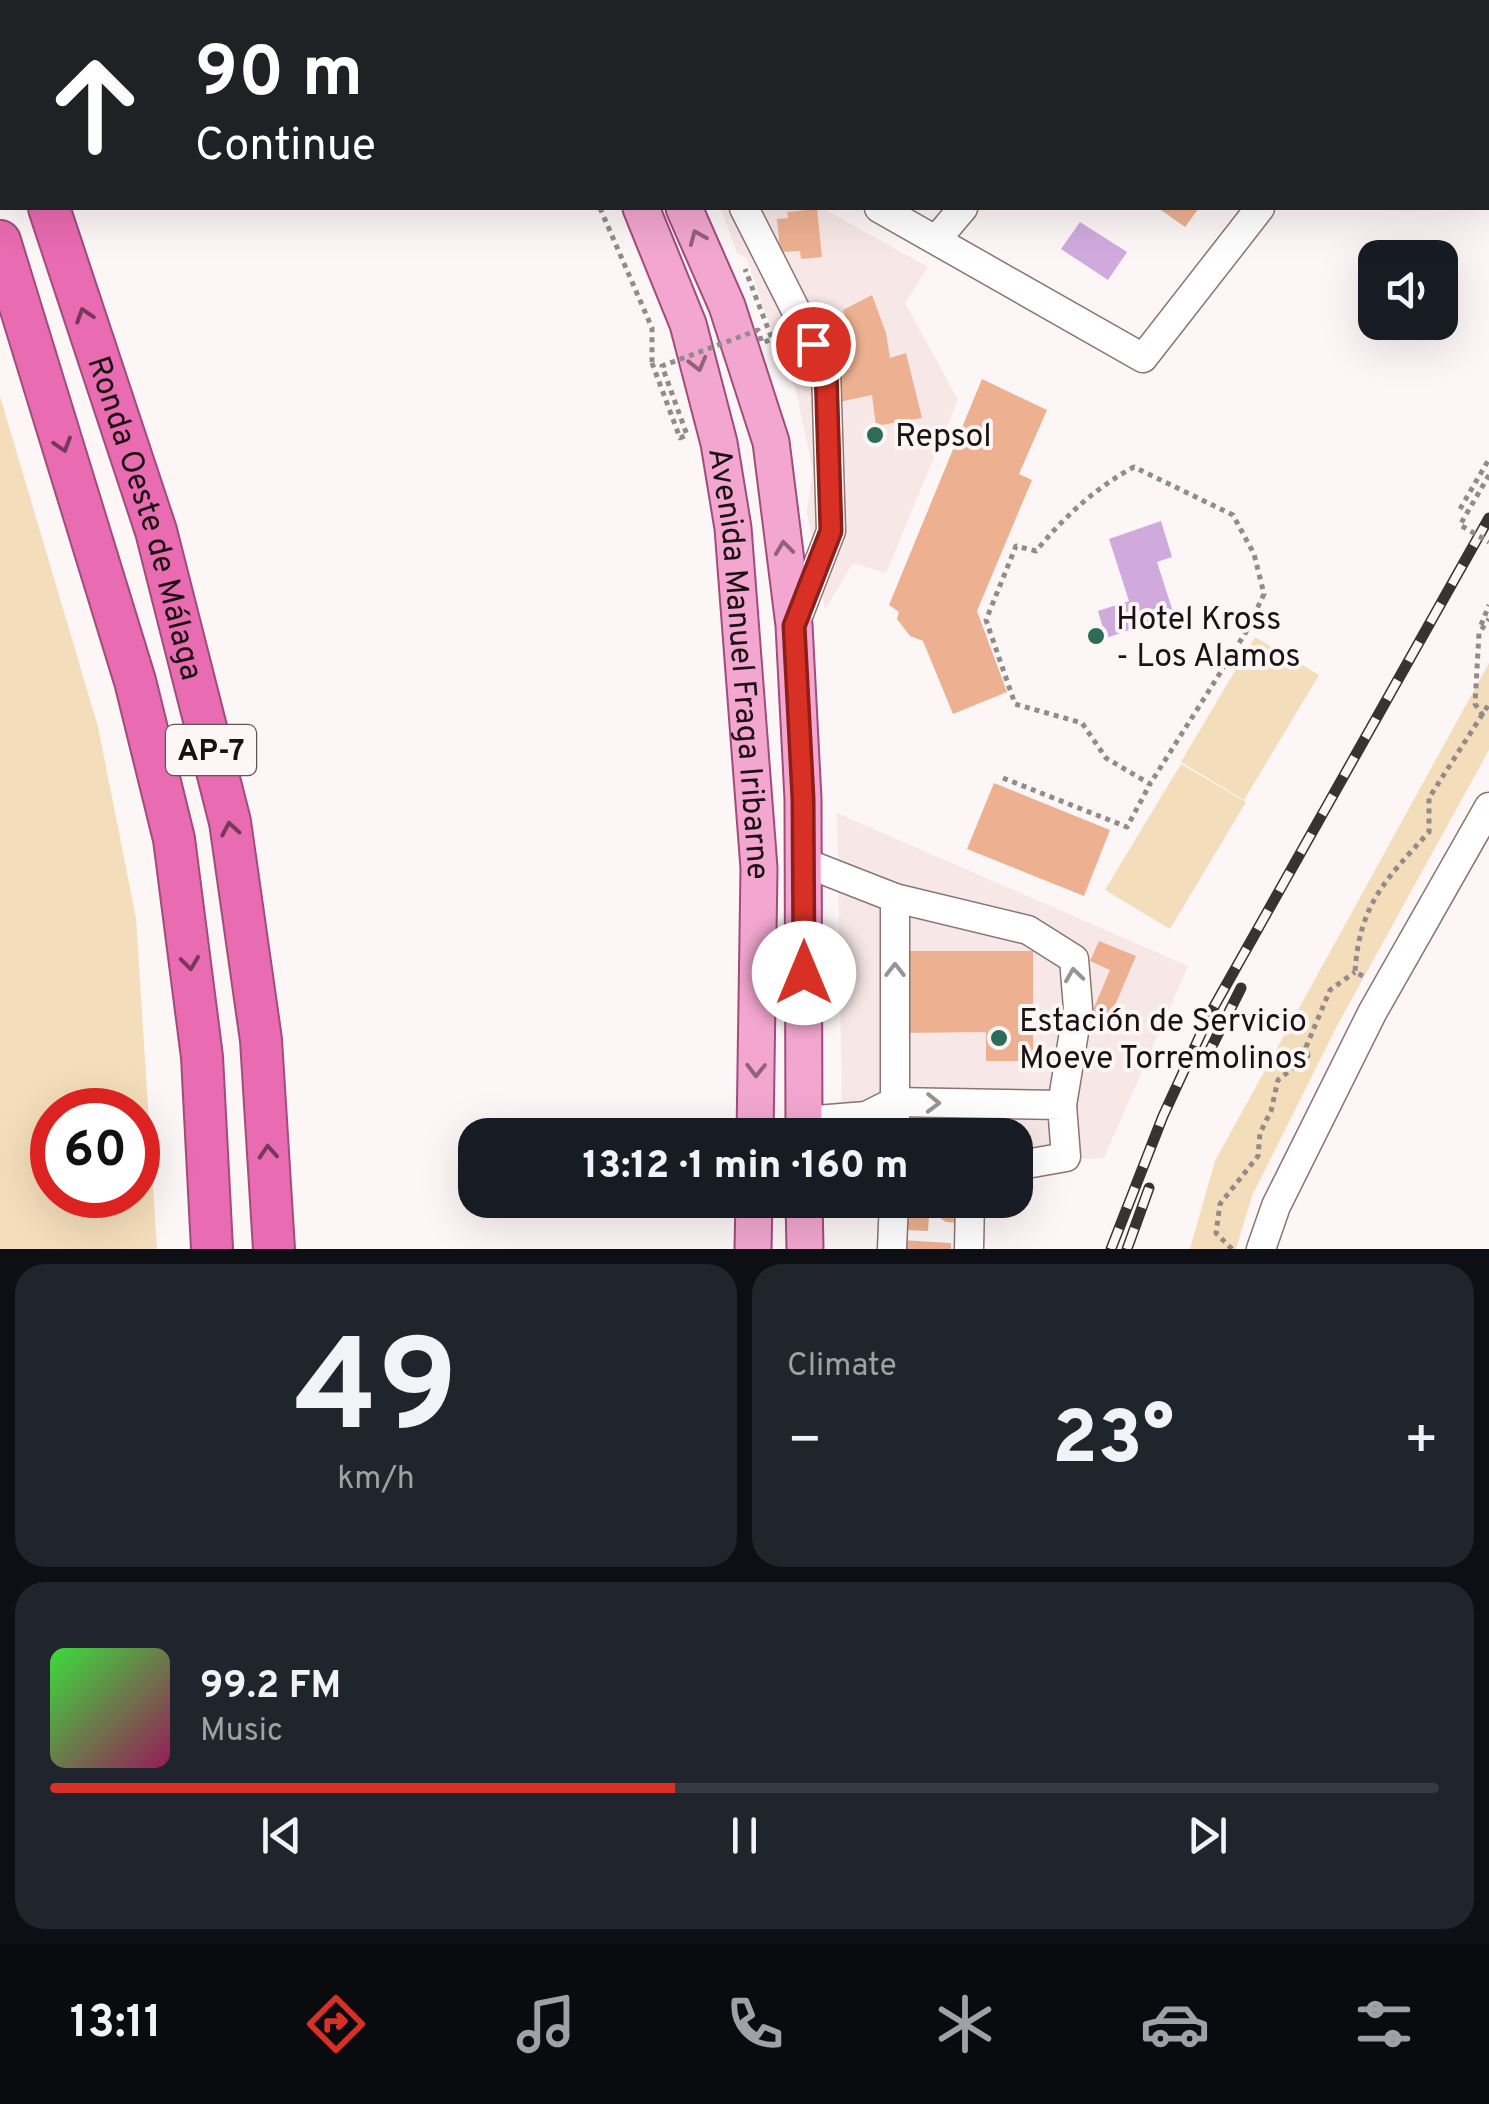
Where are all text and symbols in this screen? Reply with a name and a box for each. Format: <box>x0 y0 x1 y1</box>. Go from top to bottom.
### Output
text: 90 m <box>195 32 363 121</box>
icon: ahead <box>30 40 160 170</box>
text: Continue <box>195 119 376 176</box>
one-way arrow <box>689 229 709 247</box>
map controls <box>1358 240 1458 340</box>
button: sound <box>1358 240 1458 340</box>
pin <box>771 302 856 387</box>
one-way arrow <box>75 307 95 324</box>
icon: arrive <box>786 317 841 372</box>
street label: Ronda Oeste de Málaga <box>76 352 210 685</box>
one-way arrow <box>687 355 708 373</box>
place label: Repsol <box>895 418 992 458</box>
marker: Repsol <box>864 424 886 446</box>
one-way arrow <box>51 436 72 453</box>
street label: Avenida Manuel Fraga Iribarne <box>697 445 776 880</box>
one-way arrow <box>775 540 796 557</box>
place label: Hotel Kross - Los Alamos <box>1116 601 1300 678</box>
marker: Hotel Kross - Los Alamos <box>1085 625 1107 647</box>
road number: AP-7 <box>166 725 256 775</box>
one-way arrow <box>220 821 241 837</box>
position arrow <box>752 921 856 1025</box>
one-way arrow <box>178 955 199 972</box>
one-way arrow <box>884 961 906 976</box>
one-way arrow <box>1064 966 1085 983</box>
place label: Estación de Servicio Moeve Torremolinos <box>1019 1003 1307 1080</box>
marker: Estación de Servicio Moeve Torremolinos <box>988 1027 1010 1049</box>
one-way arrow <box>745 1062 766 1078</box>
speed limit sign: 60 <box>30 1088 160 1218</box>
one-way arrow <box>926 1092 942 1114</box>
one-way arrow <box>258 1143 279 1159</box>
text: 13:12 · 1 min · 160 m <box>583 1143 908 1192</box>
text: 49 <box>294 1312 458 1477</box>
text: Climate <box>787 1347 897 1387</box>
text: 23° <box>1052 1395 1174 1490</box>
text: − <box>787 1408 822 1478</box>
text: + <box>1404 1408 1439 1478</box>
text: km/h <box>337 1460 415 1500</box>
text: 99.2 FM <box>200 1663 341 1712</box>
text: Music <box>200 1712 283 1752</box>
icon: previous <box>254 1808 309 1863</box>
icon: pause <box>717 1808 772 1863</box>
icon: next <box>1180 1808 1235 1863</box>
icon: directions <box>301 1989 371 2059</box>
icon: music <box>511 1989 581 2059</box>
icon: phone <box>720 1989 790 2059</box>
icon: climate <box>930 1989 1000 2059</box>
icon: car <box>1140 1989 1210 2059</box>
icon: filters <box>1349 1989 1419 2059</box>
text: 13:11 <box>70 1996 162 2053</box>

